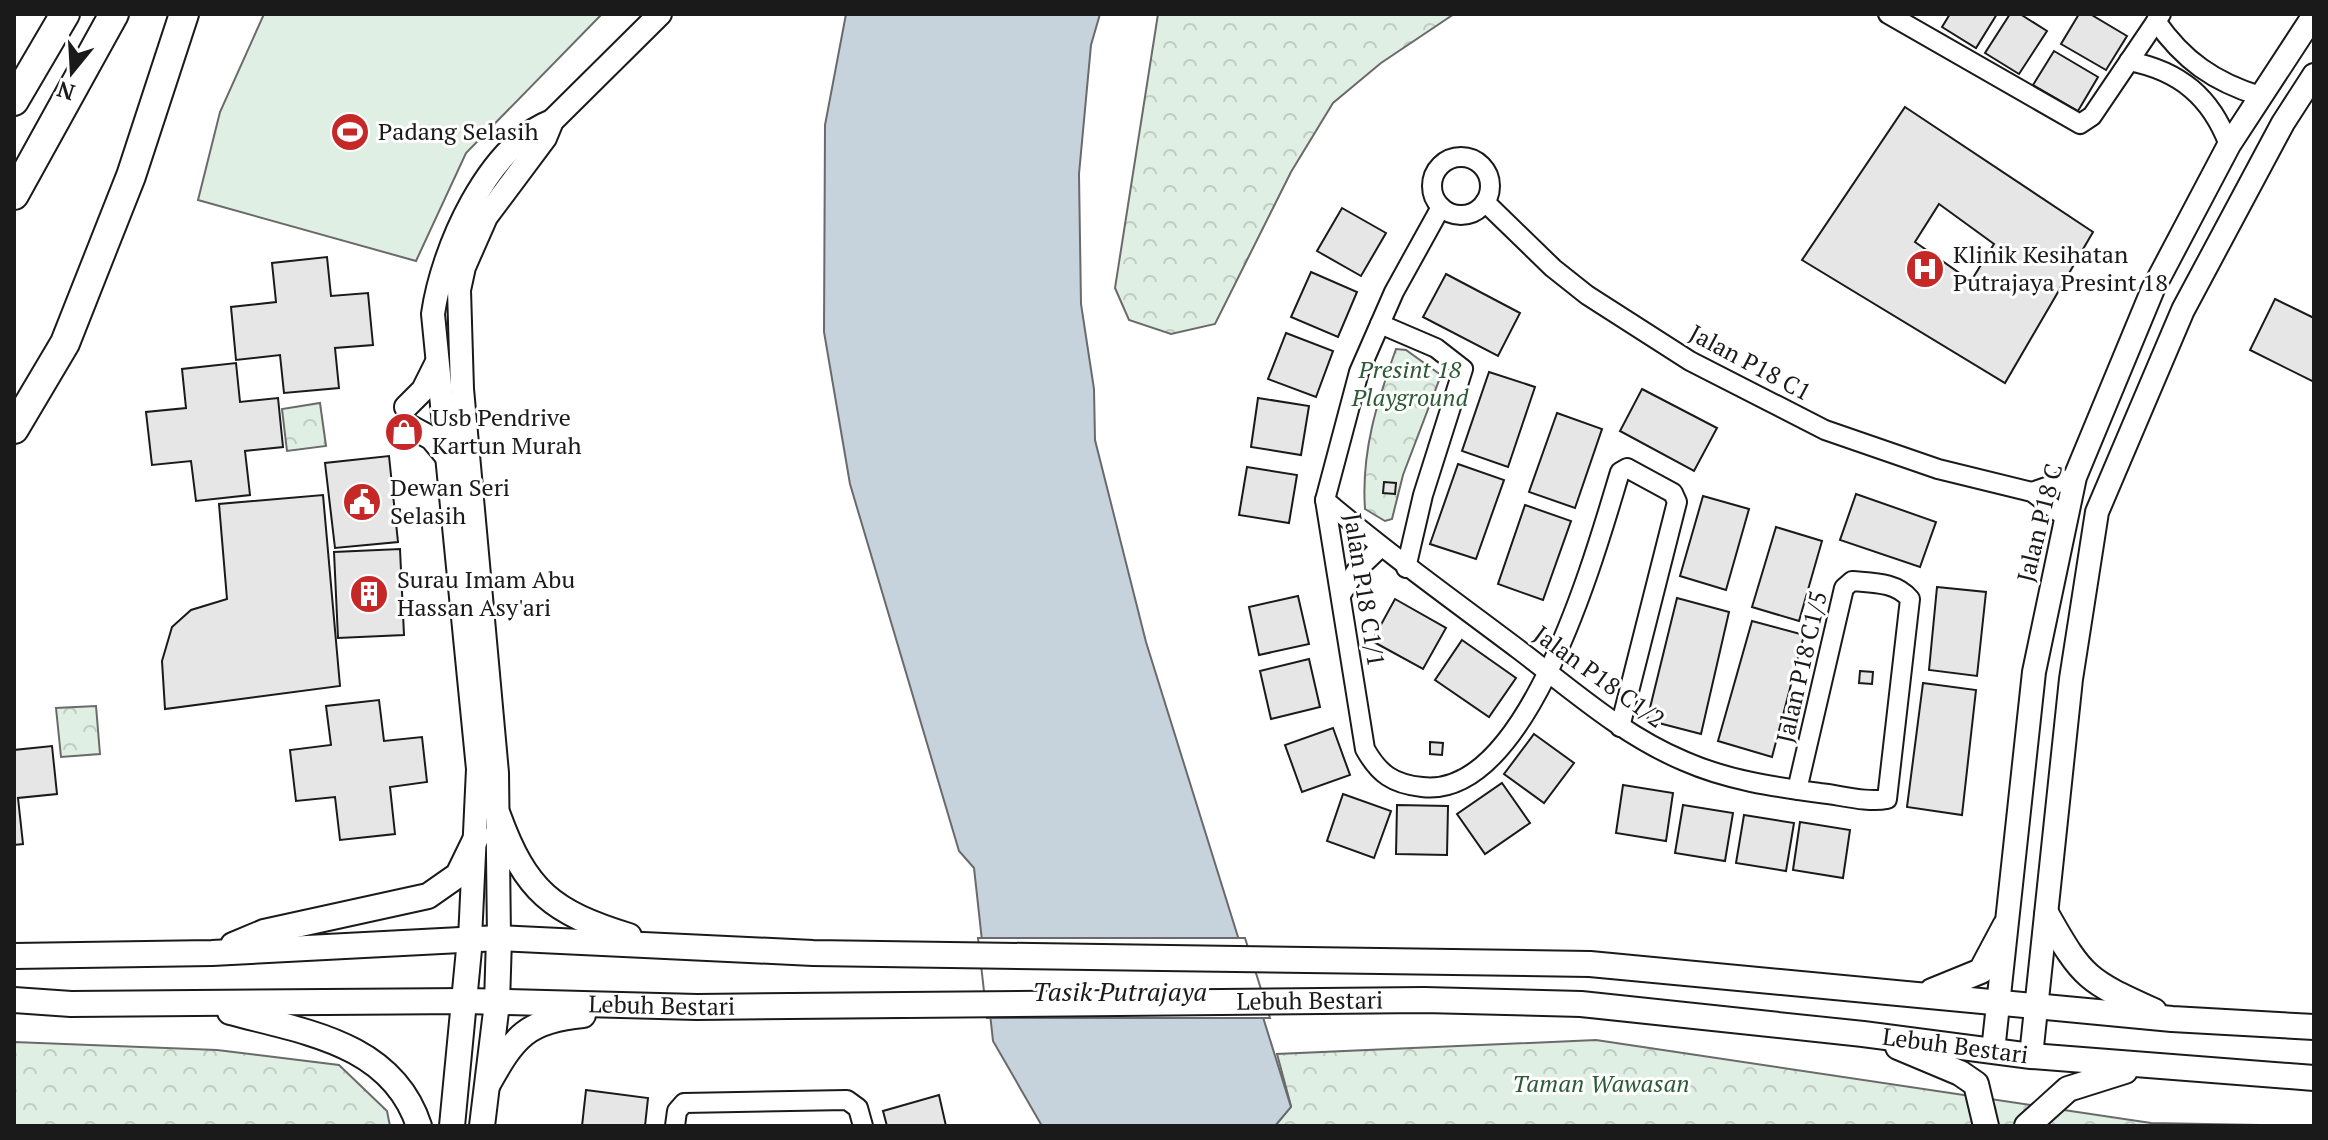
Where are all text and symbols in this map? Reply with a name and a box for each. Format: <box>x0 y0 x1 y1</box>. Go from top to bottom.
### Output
north arrow <box>32 32 112 112</box>
text: N <box>53 75 78 108</box>
sports icon: Padang Selasih <box>329 111 371 153</box>
place label: Padang Selasih <box>378 115 539 147</box>
place label: Klinik Kesihatan Putrajaya Presint 18 <box>1953 238 2168 298</box>
hospital icon: Klinik Kesihatan Putrajaya Presint 18 <box>1904 248 1946 290</box>
street label: Jalan P18 C1 <box>1684 317 1817 408</box>
park label: Presint 18 Playground <box>1351 353 1469 413</box>
place label: Usb Pendrive Kartun Murah <box>432 401 582 461</box>
shop icon: Usb Pendrive Kartun Murah <box>383 411 425 453</box>
street label: Jalan P18 C <box>2009 460 2069 585</box>
place label: Dewan Seri Selasih <box>390 471 510 531</box>
public building icon: Dewan Seri Selasih <box>341 481 383 523</box>
street label: Jalan P18 C1/1 <box>1337 511 1393 669</box>
place label: Surau Imam Abu Hassan Asy'ari <box>397 563 575 623</box>
building icon: Surau Imam Abu Hassan Asy'ari <box>348 573 390 615</box>
street label: Jalan P18 C1/5 <box>1768 588 1834 746</box>
street label: Jalan P18 C1/2 <box>1528 618 1672 735</box>
water label: Tasik Putrajaya <box>1033 974 1207 1008</box>
street label: Lebuh Bestari <box>1236 983 1383 1017</box>
street label: Lebuh Bestari <box>588 987 735 1022</box>
street label: Lebuh Bestari <box>1881 1020 2030 1070</box>
park label: Taman Wawasan <box>1512 1067 1690 1099</box>

